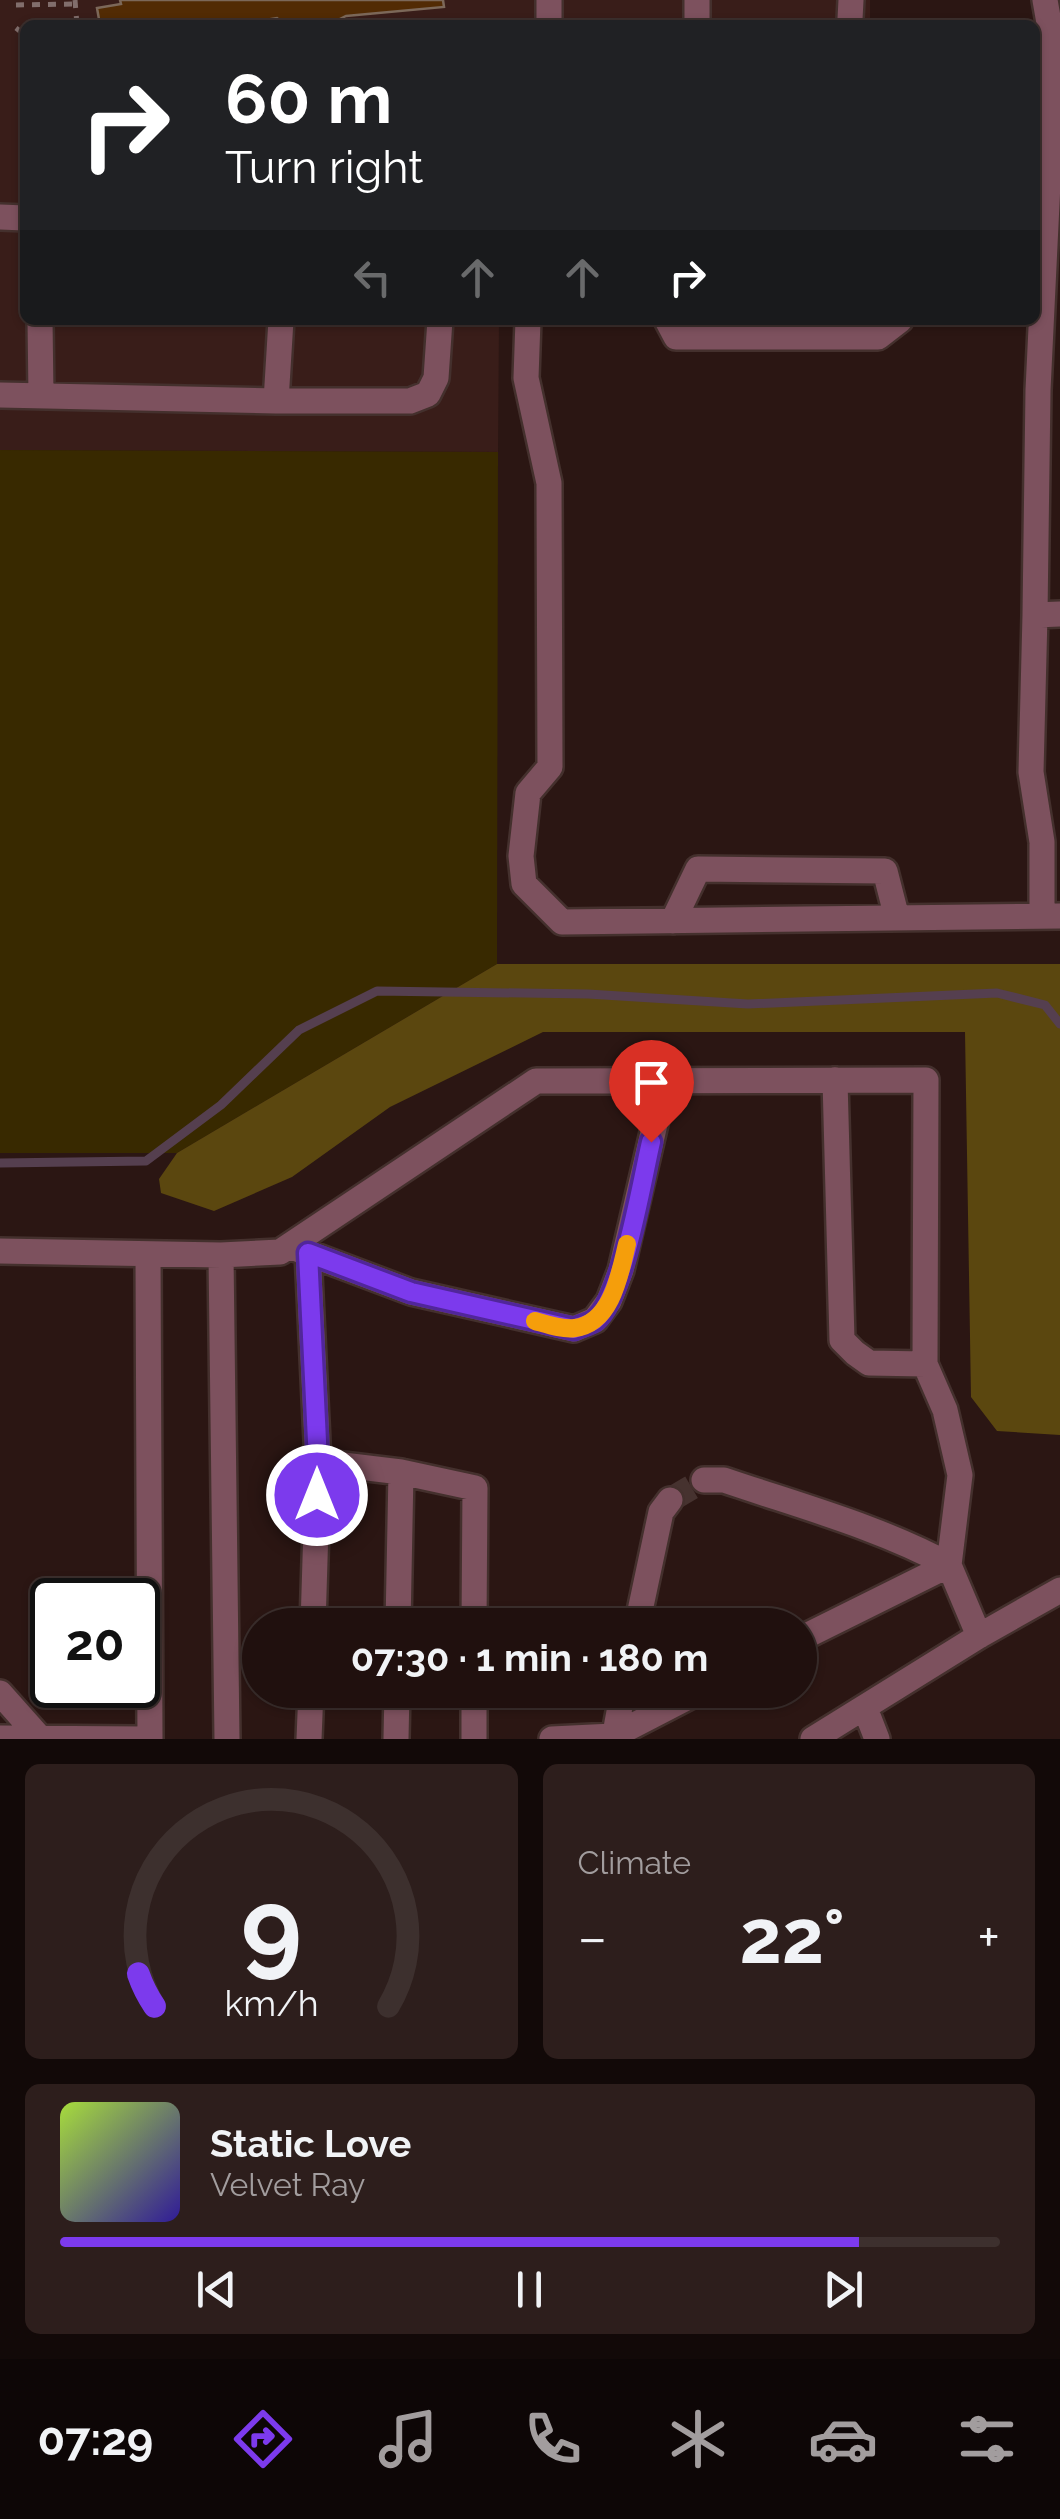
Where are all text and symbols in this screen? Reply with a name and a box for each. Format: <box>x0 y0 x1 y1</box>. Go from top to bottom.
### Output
text: 60 m <box>225 57 392 139</box>
icon: right <box>60 60 190 190</box>
text: Turn right <box>225 141 423 194</box>
icon: left <box>345 250 400 305</box>
icon: ahead <box>450 250 505 305</box>
icon: ahead <box>555 250 610 305</box>
icon: right <box>660 250 715 305</box>
pin <box>609 1040 694 1143</box>
icon: arrive <box>624 1055 679 1110</box>
position arrow <box>265 1443 369 1547</box>
speed limit sign: 20 <box>30 1578 160 1708</box>
text: 07:30 · 1 min · 180 m <box>351 1635 708 1680</box>
text: Climate <box>578 1844 691 1881</box>
text: 9 <box>241 1866 302 1988</box>
text: 22° <box>739 1892 845 1981</box>
text: − <box>578 1905 607 1970</box>
text: + <box>977 1905 1000 1970</box>
text: km/h <box>224 1982 318 2024</box>
text: Static Love <box>210 2121 411 2166</box>
text: Velvet Ray <box>210 2166 365 2203</box>
icon: previous <box>189 2262 244 2317</box>
icon: pause <box>502 2262 557 2317</box>
icon: next <box>816 2262 871 2317</box>
icon: directions <box>228 2404 298 2474</box>
icon: music <box>373 2404 443 2474</box>
icon: phone <box>518 2404 588 2474</box>
icon: climate <box>663 2404 733 2474</box>
icon: car <box>808 2404 878 2474</box>
icon: filters <box>952 2404 1022 2474</box>
text: 07:29 <box>37 2413 153 2466</box>

